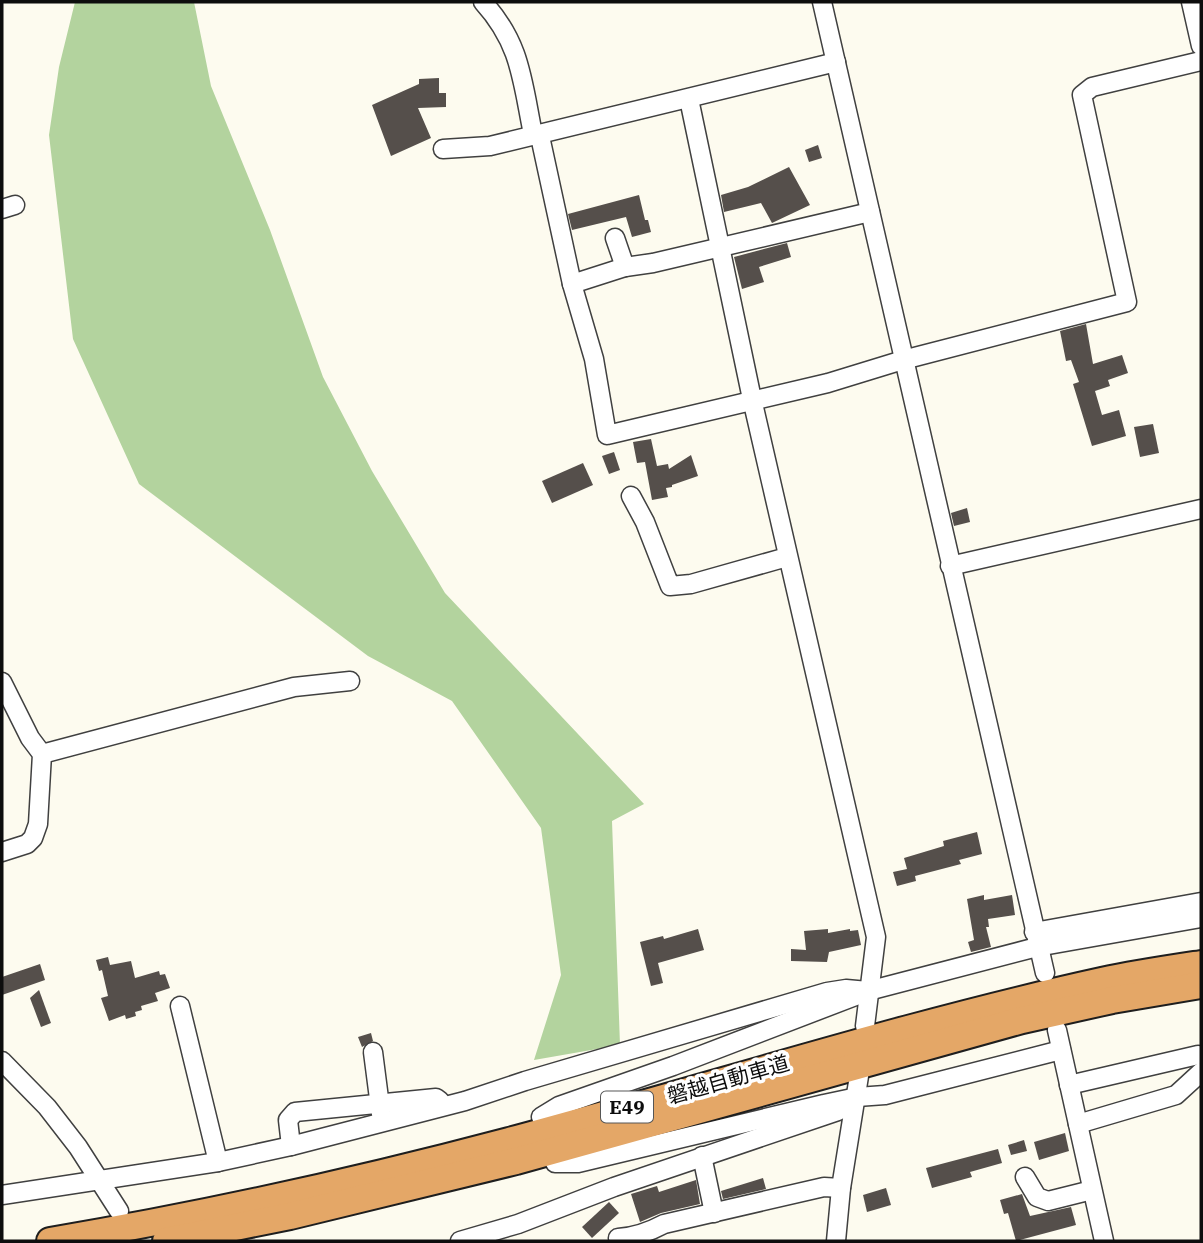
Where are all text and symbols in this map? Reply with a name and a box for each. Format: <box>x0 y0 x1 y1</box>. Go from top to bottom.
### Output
street label: 磐越自動車道 <box>664 1048 792 1110</box>
road number: E49 <box>601 1092 653 1122</box>

